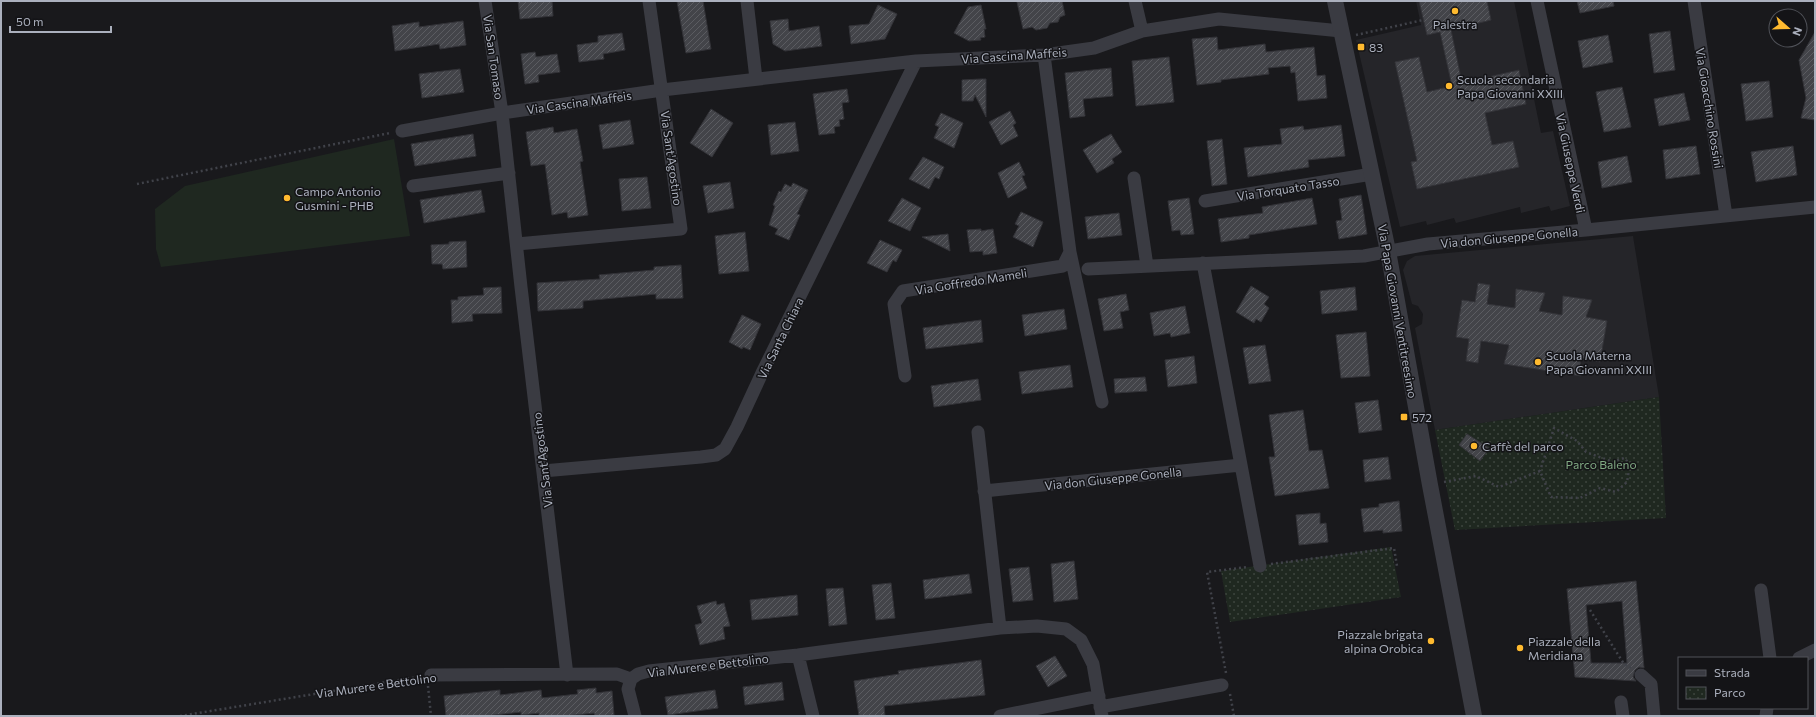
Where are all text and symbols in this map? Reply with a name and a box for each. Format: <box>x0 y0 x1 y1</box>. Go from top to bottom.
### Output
marker: Palestra <box>1450 6 1460 16</box>
scale bar <box>10 8 111 34</box>
north arrow <box>1768 8 1808 48</box>
text: 50 m <box>16 14 44 28</box>
street label: Via San Tomaso <box>481 14 507 100</box>
place label: Palestra <box>1433 17 1477 31</box>
text: N <box>1790 25 1805 38</box>
place label: 83 <box>1369 40 1383 54</box>
marker: 83 <box>1356 42 1366 52</box>
street label: Via Cascina Maffeis <box>961 44 1067 66</box>
street label: Via Gioacchino Rossini <box>1694 47 1726 169</box>
place label: Scuola secondaria Papa Giovanni XXIII <box>1457 72 1563 100</box>
marker: Scuola secondaria Papa Giovanni XXIII <box>1444 81 1454 91</box>
street label: Via Cascina Maffeis <box>526 88 632 116</box>
street label: Via Sant'Agostino <box>658 110 686 206</box>
street label: Via Giuseppe Verdi <box>1554 112 1588 214</box>
street label: Via Torquato Tasso <box>1236 173 1340 203</box>
place label: Campo Antonio Gusmini - PHB <box>295 184 381 212</box>
marker: Campo Antonio Gusmini - PHB <box>282 193 292 203</box>
street label: Via Papa Giovanni Ventitreesimo <box>1376 223 1420 399</box>
street label: Via don Giuseppe Gonella <box>1440 224 1578 250</box>
street label: Via Goffredo Mameli <box>914 265 1028 297</box>
street label: Via Santa Chiara <box>754 295 806 381</box>
place label: Scuola Materna Papa Giovanni XXIII <box>1546 348 1652 376</box>
marker: Scuola Materna Papa Giovanni XXIII <box>1533 357 1543 367</box>
place label: 572 <box>1412 410 1432 424</box>
street label: Via Sant'Agostino <box>529 412 555 508</box>
marker: 572 <box>1399 412 1409 422</box>
place label: Caffè del parco <box>1482 439 1564 453</box>
marker: Caffè del parco <box>1469 441 1479 451</box>
park label: Parco Baleno <box>1565 457 1637 471</box>
street label: Via don Giuseppe Gonella <box>1044 464 1182 492</box>
place label: Piazzale brigata alpina Orobica <box>1337 627 1423 655</box>
place label: Piazzale della Meridiana <box>1528 634 1600 662</box>
marker: Piazzale brigata alpina Orobica <box>1426 636 1436 646</box>
marker: Piazzale della Meridiana <box>1515 643 1525 653</box>
street label: Via Murere e Bettolino <box>647 651 769 679</box>
legend <box>1678 657 1808 709</box>
text: Strada <box>1714 665 1750 679</box>
street label: Via Murere e Bettolino <box>315 670 437 700</box>
text: Parco <box>1714 685 1746 699</box>

